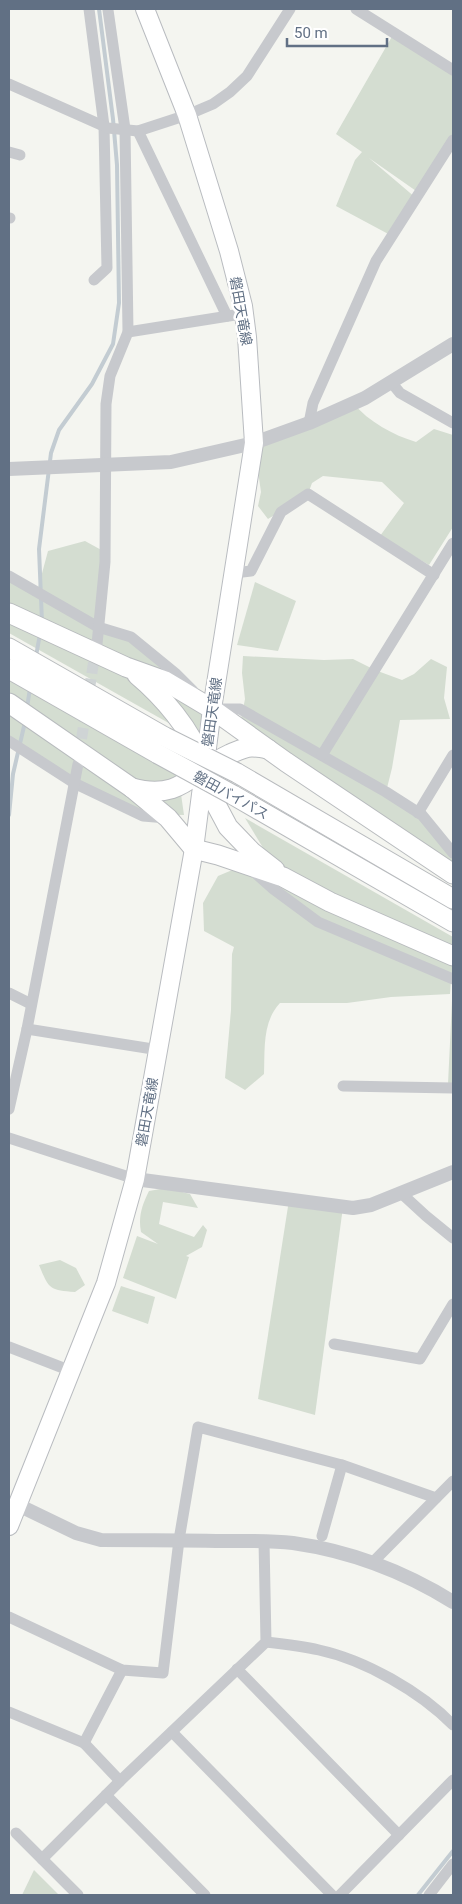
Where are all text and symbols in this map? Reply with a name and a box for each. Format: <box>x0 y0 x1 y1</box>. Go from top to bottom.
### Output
scale bar <box>287 15 387 47</box>
text: 50 m <box>294 24 328 42</box>
street label: 磐田天竜線 <box>227 275 255 347</box>
street label: 磐田天竜線 <box>199 676 225 748</box>
street label: 磐田バイパス <box>191 768 271 822</box>
street label: 磐田天竜線 <box>133 1076 161 1148</box>

